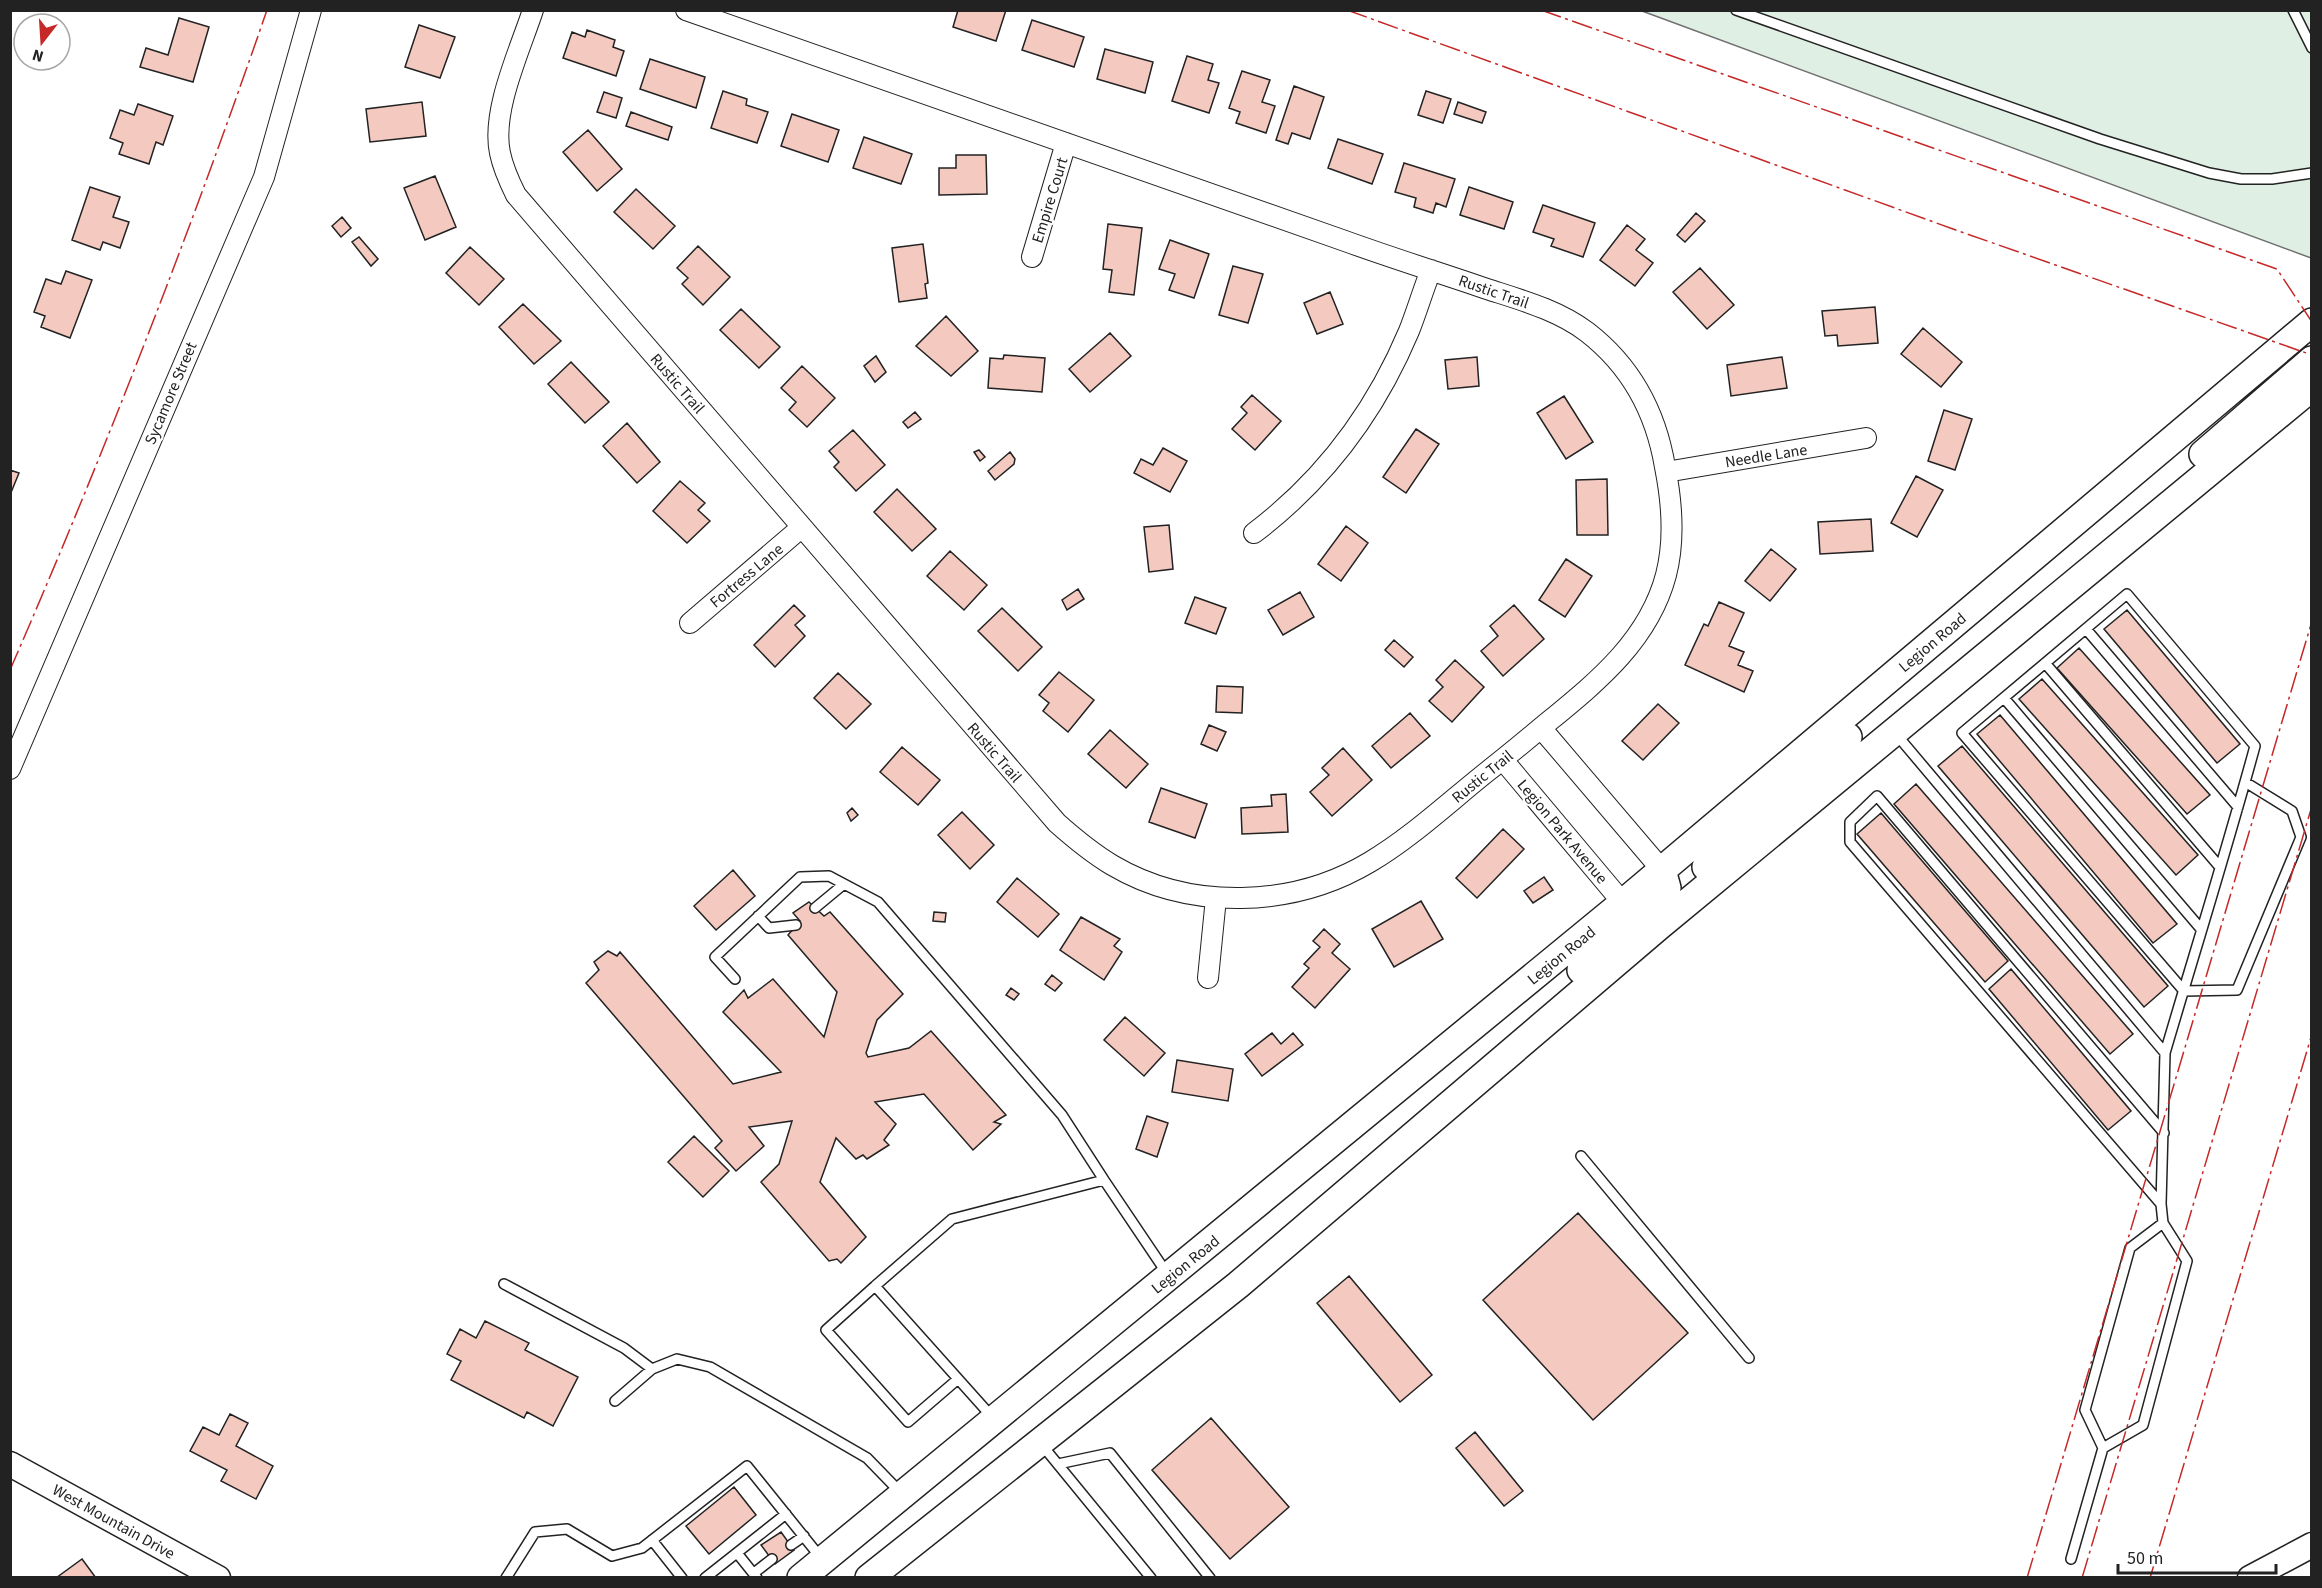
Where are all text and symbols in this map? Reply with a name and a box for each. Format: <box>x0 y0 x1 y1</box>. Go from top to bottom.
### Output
north arrow <box>12 12 72 72</box>
text: N <box>30 43 46 67</box>
street label: Empire Court <box>1026 154 1074 246</box>
street label: Rustic Trail <box>1456 270 1532 314</box>
street label: Sycamore Street <box>139 338 203 448</box>
street label: Rustic Trail <box>645 349 710 418</box>
street label: Needle Lane <box>1724 439 1809 473</box>
street label: Fortress Lane <box>705 538 788 613</box>
street label: Legion Road <box>1894 608 1971 678</box>
street label: Rustic Trail <box>962 718 1027 787</box>
street label: Rustic Trail <box>1447 745 1518 808</box>
street label: Legion Park Avenue <box>1512 775 1613 889</box>
street label: Legion Road <box>1523 921 1601 990</box>
street label: Legion Road <box>1147 1230 1225 1299</box>
street label: West Mountain Drive <box>48 1479 179 1565</box>
scale bar <box>2118 1537 2276 1575</box>
text: 50 m <box>2127 1546 2163 1571</box>

